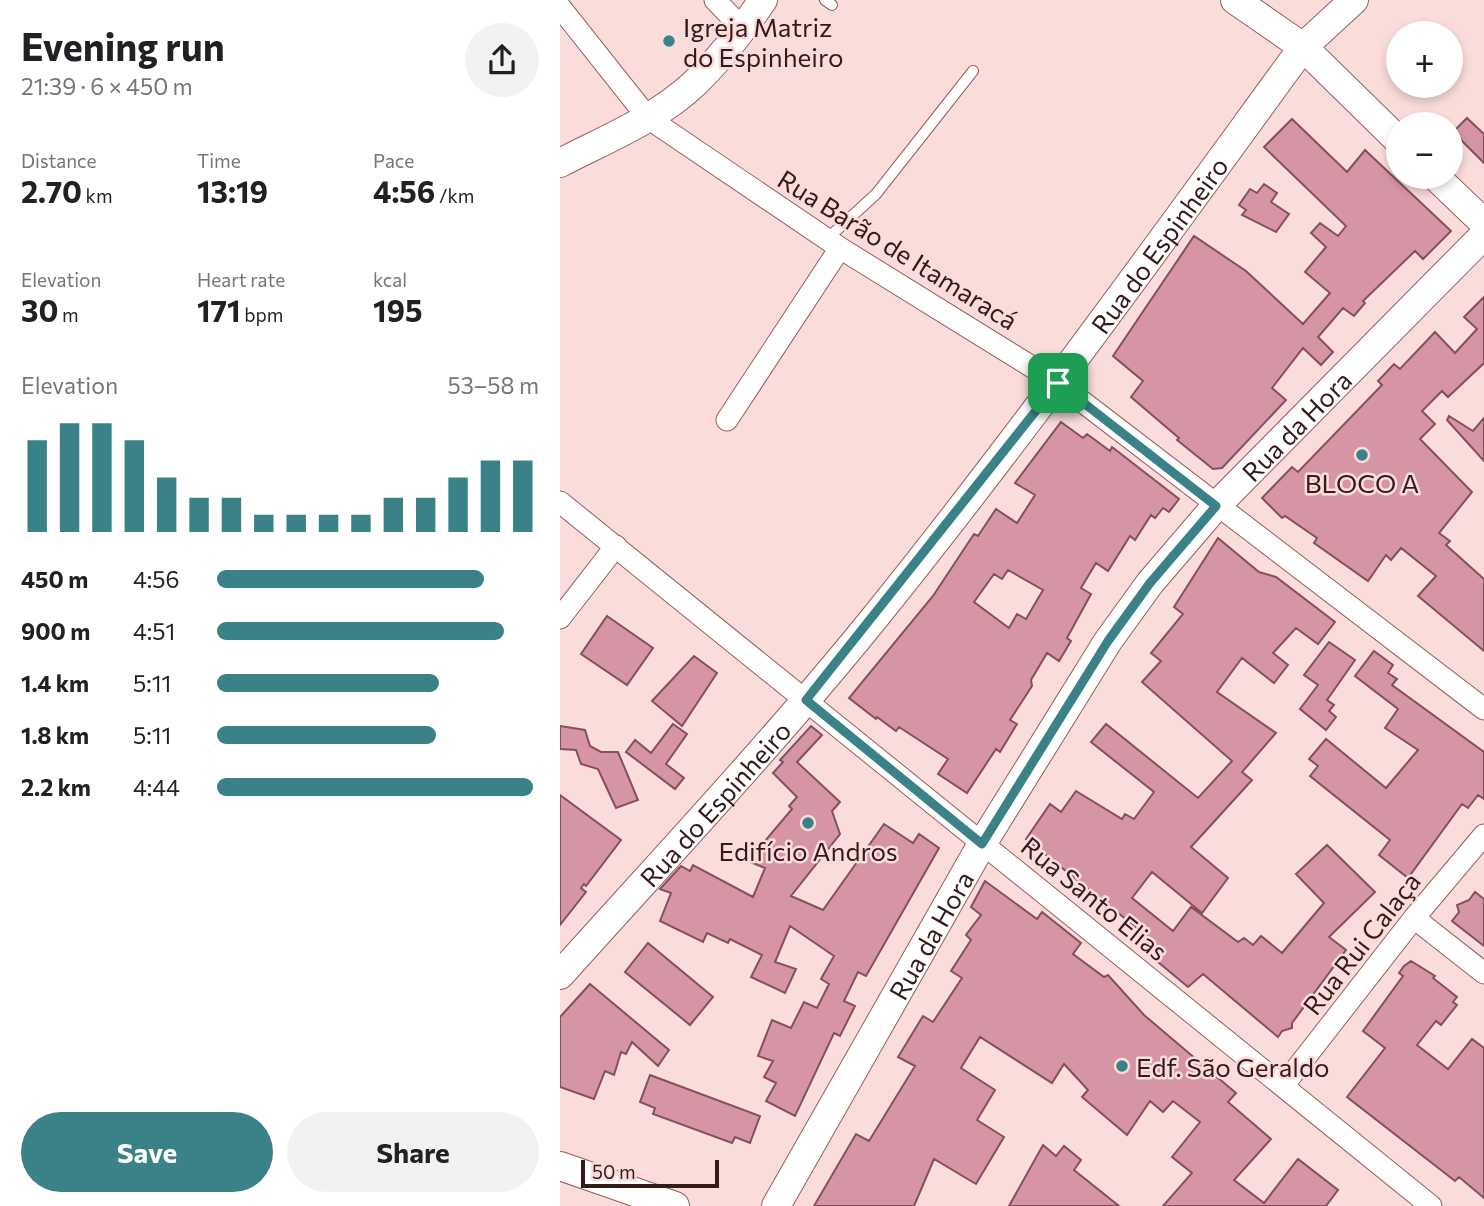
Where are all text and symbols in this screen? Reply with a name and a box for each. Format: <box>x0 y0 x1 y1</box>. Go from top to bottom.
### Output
place label: Igreja Matriz do Espinheiro <box>683 11 843 72</box>
map controls <box>1386 21 1463 189</box>
button: + <box>1386 21 1463 98</box>
text: Evening run <box>21 22 225 69</box>
button: share <box>465 23 539 97</box>
marker: Igreja Matriz do Espinheiro <box>661 33 677 49</box>
text: 21:39 · 6 × 450 m <box>21 72 193 100</box>
button: − <box>1386 112 1463 189</box>
text: Distance <box>21 149 97 172</box>
text: Time <box>197 149 241 172</box>
text: Pace <box>373 149 414 172</box>
street label: Rua do Espinheiro <box>1084 150 1233 339</box>
street label: Rua Barão de Itamaracá <box>773 163 1023 335</box>
text: 2.70 <box>21 172 82 209</box>
text: 13:19 <box>197 172 268 209</box>
text: 4:56 <box>373 172 435 209</box>
text: km <box>82 184 112 207</box>
text: /km <box>435 184 474 207</box>
text: Elevation <box>21 268 101 291</box>
text: Heart rate <box>197 268 285 291</box>
text: kcal <box>373 268 407 291</box>
text: 30 <box>21 291 58 328</box>
text: 171 <box>197 291 241 328</box>
text: 195 <box>373 291 423 328</box>
text: m <box>58 303 79 326</box>
text: bpm <box>241 303 283 326</box>
pin <box>1028 353 1088 413</box>
icon: arrive <box>1039 364 1077 402</box>
street label: Rua da Hora <box>1235 364 1357 487</box>
text: Elevation <box>21 371 118 399</box>
text: 53–58 m <box>447 371 539 399</box>
marker: BLOCO A <box>1354 447 1370 463</box>
place label: BLOCO A <box>1305 467 1419 498</box>
text: 450 m <box>21 565 88 593</box>
text: 4:56 <box>133 565 179 593</box>
text: 900 m <box>21 617 90 645</box>
text: 4:51 <box>133 617 175 645</box>
text: 1.4 km <box>21 669 89 697</box>
text: 5:11 <box>133 669 171 697</box>
street label: Rua do Espinheiro <box>633 714 796 892</box>
text: 1.8 km <box>21 721 89 749</box>
text: 5:11 <box>133 721 171 749</box>
text: 2.2 km <box>21 773 91 801</box>
text: 4:44 <box>133 773 180 801</box>
marker: Edifício Andros <box>800 815 816 831</box>
street label: Rua Santo Elias <box>1016 830 1174 966</box>
place label: Edifício Andros <box>718 835 898 866</box>
street label: Rua da Hora <box>882 865 979 1005</box>
street label: Rua Rui Calaça <box>1296 866 1426 1020</box>
place label: Edf. São Geraldo <box>1136 1051 1329 1082</box>
marker: Edf. São Geraldo <box>1114 1058 1130 1074</box>
button: Save <box>21 1112 273 1192</box>
button: Share <box>287 1112 539 1192</box>
scale bar <box>581 1157 719 1189</box>
text: 50 m <box>592 1160 636 1183</box>

